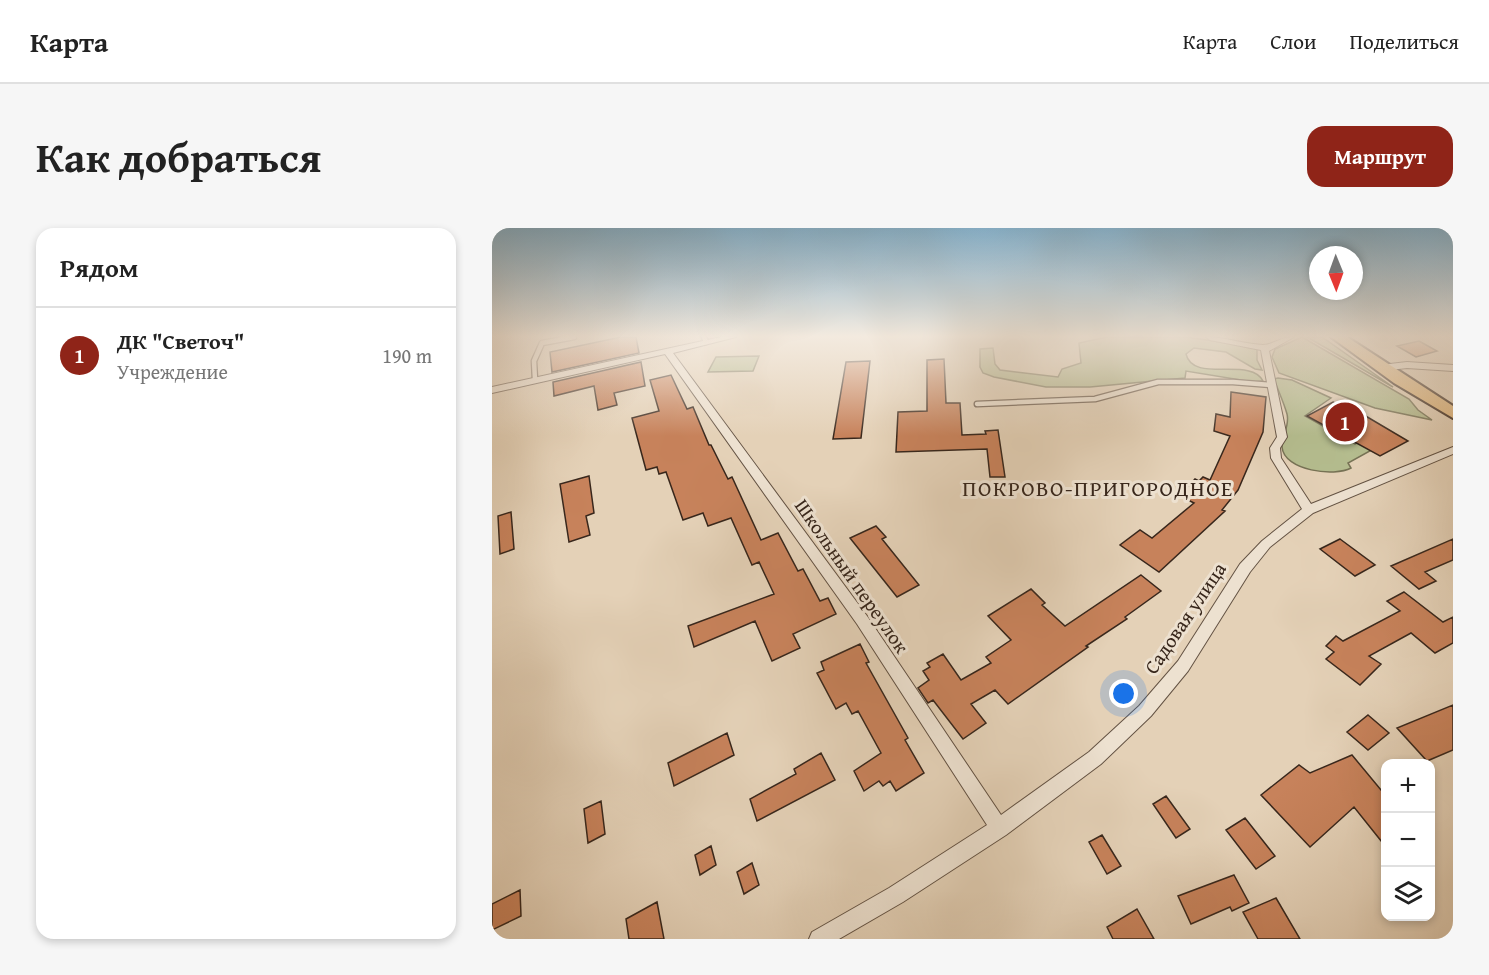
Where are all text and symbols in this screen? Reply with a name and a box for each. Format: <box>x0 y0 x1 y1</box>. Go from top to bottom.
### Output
text: Карта <box>30 21 108 62</box>
text: Карта <box>1183 26 1237 57</box>
text: Слои <box>1270 26 1316 57</box>
text: Поделиться <box>1349 26 1459 57</box>
text: Как добраться <box>36 126 321 187</box>
button: Маршрут <box>1307 126 1453 187</box>
north arrow <box>1309 246 1363 300</box>
text: Рядом <box>60 248 138 287</box>
text: ДК "Светоч" <box>117 325 244 357</box>
text: 1 <box>74 341 85 370</box>
text: 190 m <box>382 341 432 370</box>
text: Учреждение <box>117 357 228 386</box>
pin: 1 <box>1326 400 1364 444</box>
district label: ПОКРОВО-ПРИГОРОДНОЕ <box>962 472 1234 504</box>
street label: Школьный переулок <box>788 493 917 659</box>
street label: Садовая улица <box>1136 556 1233 679</box>
your location <box>1109 679 1138 708</box>
map controls <box>1381 759 1435 921</box>
button: + <box>1381 759 1435 813</box>
button: − <box>1381 813 1435 867</box>
button: layers <box>1381 867 1435 921</box>

